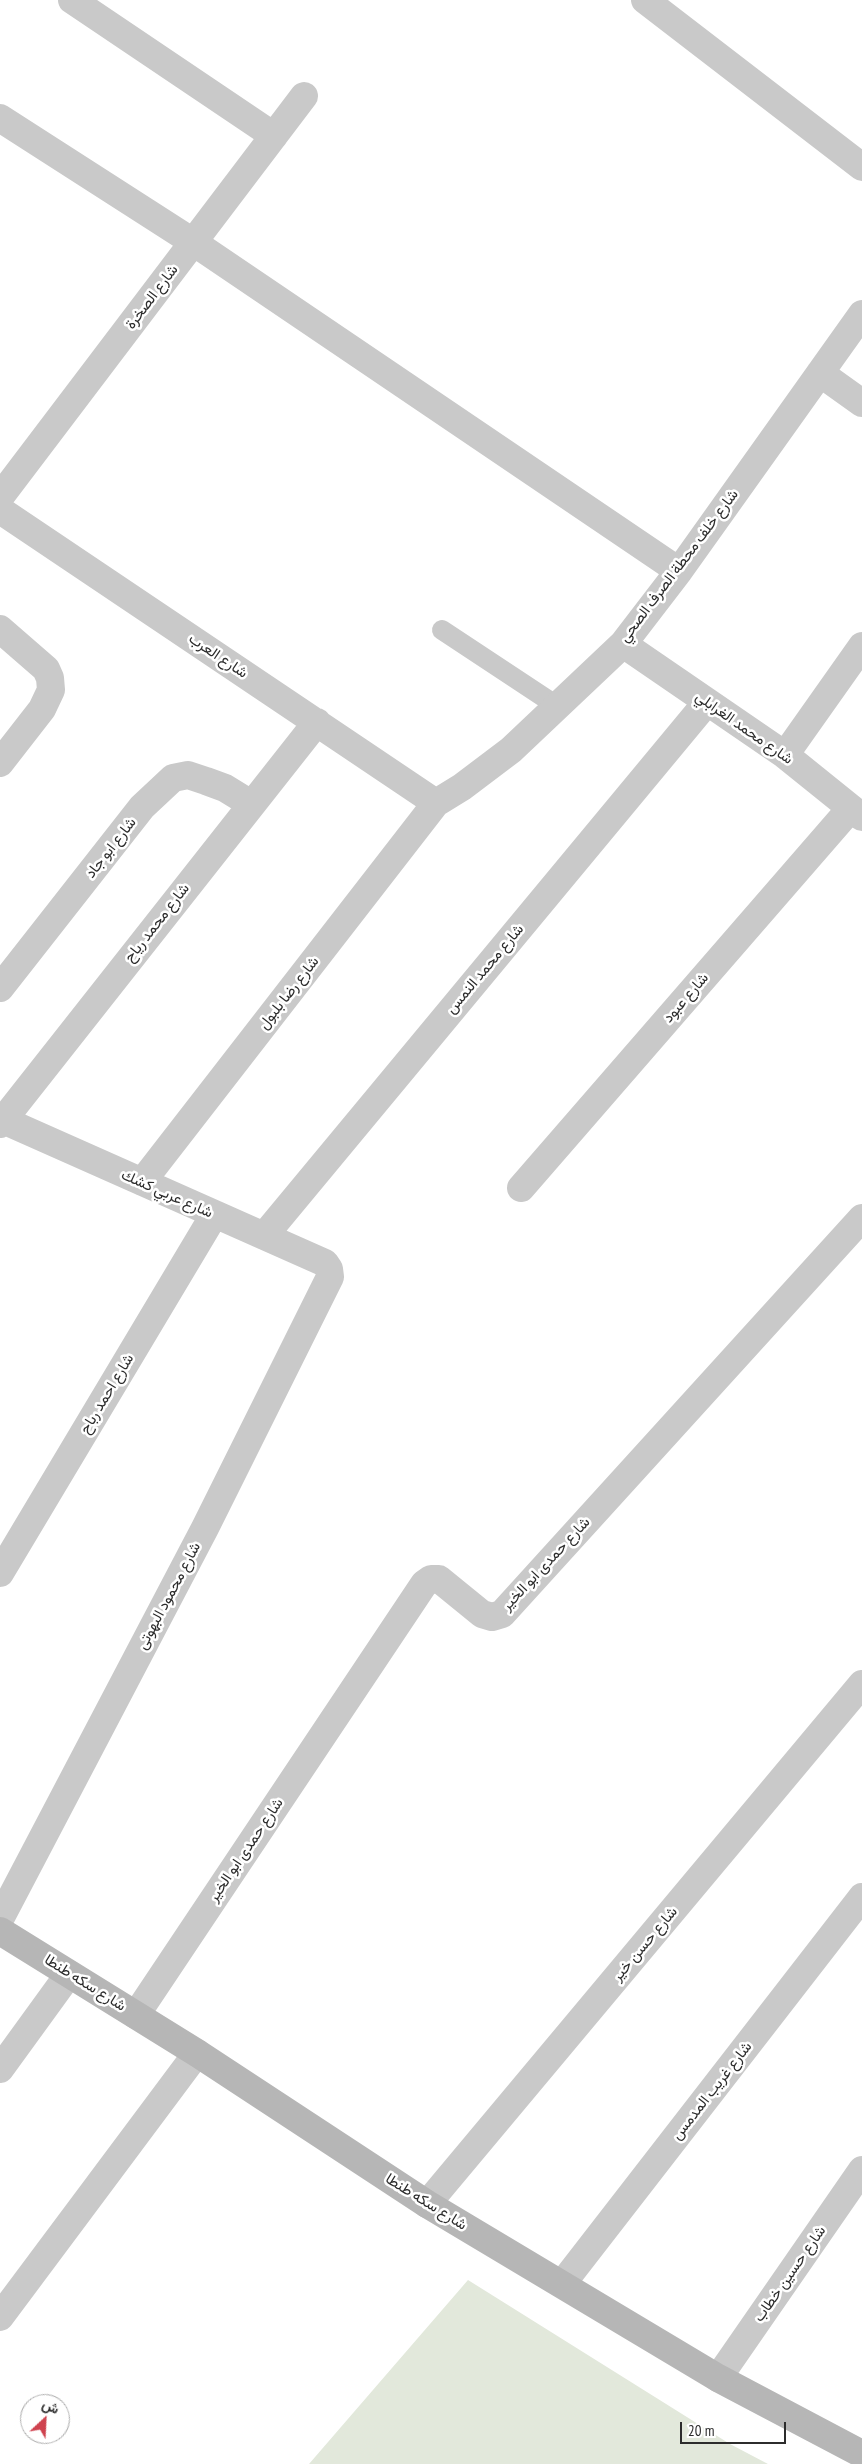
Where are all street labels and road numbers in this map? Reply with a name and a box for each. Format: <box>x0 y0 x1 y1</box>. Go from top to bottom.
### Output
street label: شارع الصخرة <box>122 261 182 333</box>
street label: شارع خلف محطة الصرف الصحي <box>616 486 742 646</box>
street label: شارع العرب <box>185 630 251 682</box>
street label: شارع محمد الغرابلي <box>692 688 796 768</box>
street label: شارع ابو جاد <box>82 814 140 882</box>
street label: شارع محمد رياح <box>121 880 193 966</box>
street label: شارع محمد النمس <box>442 921 528 1017</box>
street label: شارع رضا بلبول <box>255 953 323 1033</box>
street label: شارع عبود <box>659 969 713 1027</box>
street label: شارع عربي كشك <box>118 1166 216 1222</box>
street label: شارع احمد رباح <box>76 1351 138 1437</box>
street label: شارع حمدى ابو الخير <box>498 1514 594 1614</box>
street label: شارع محمود البهوتى <box>133 1539 205 1653</box>
street label: شارع حمدى ابو الخير <box>205 1795 287 1905</box>
street label: شارع حسن خير <box>609 1903 681 1985</box>
street label: شارع سكه طنطا <box>41 1951 129 2015</box>
street label: شارع غريب المدمس <box>668 2038 756 2144</box>
street label: شارع سكه طنطا <box>382 2170 470 2234</box>
street label: شارع حسين خطاب <box>750 2222 830 2326</box>

